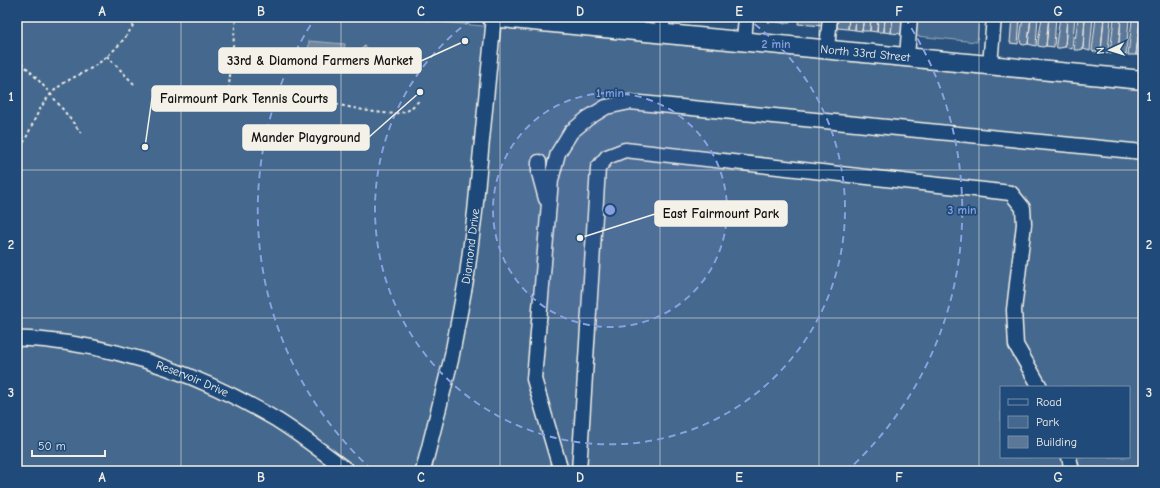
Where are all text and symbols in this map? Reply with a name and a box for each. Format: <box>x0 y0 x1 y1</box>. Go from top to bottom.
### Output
text: A <box>98 4 106 19</box>
text: B <box>257 4 265 19</box>
text: C <box>417 4 425 19</box>
text: D <box>576 4 584 19</box>
text: E <box>735 4 743 19</box>
text: F <box>895 4 903 19</box>
text: G <box>1053 4 1063 19</box>
north arrow <box>1090 30 1130 70</box>
text: 2 min <box>761 37 791 51</box>
street label: North 33rd Street <box>820 42 911 65</box>
text: N <box>1094 47 1107 55</box>
callout: 33rd & Diamond Farmers Market <box>219 48 421 73</box>
text: 33rd & Diamond Farmers Market <box>227 53 414 68</box>
callout: Fairmount Park Tennis Courts <box>152 86 336 111</box>
text: 1 min <box>596 86 624 100</box>
text: 1 <box>8 89 14 104</box>
text: 1 <box>1146 89 1152 104</box>
text: Fairmount Park Tennis Courts <box>160 91 329 106</box>
callout: Mander Playground <box>243 125 369 150</box>
text: Mander Playground <box>251 130 361 145</box>
callout: East Fairmount Park <box>655 201 787 226</box>
centre of rings <box>603 203 617 217</box>
text: 3 min <box>947 203 977 217</box>
text: East Fairmount Park <box>663 206 780 221</box>
street label: Diamond Drive <box>458 208 482 285</box>
text: 2 <box>8 237 14 252</box>
text: 2 <box>1146 237 1152 252</box>
street label: Reservoir Drive <box>154 358 231 400</box>
text: 3 <box>8 385 14 400</box>
text: 3 <box>1146 385 1152 400</box>
legend <box>1000 386 1130 458</box>
text: Road <box>1036 395 1062 409</box>
text: Park <box>1036 415 1059 429</box>
scale bar <box>32 432 105 458</box>
text: Building <box>1036 435 1077 449</box>
text: 50 m <box>38 439 66 453</box>
text: A <box>98 470 106 485</box>
text: B <box>257 470 265 485</box>
text: C <box>417 470 425 485</box>
text: D <box>576 470 584 485</box>
text: E <box>735 470 743 485</box>
text: F <box>895 470 903 485</box>
text: G <box>1053 470 1063 485</box>

